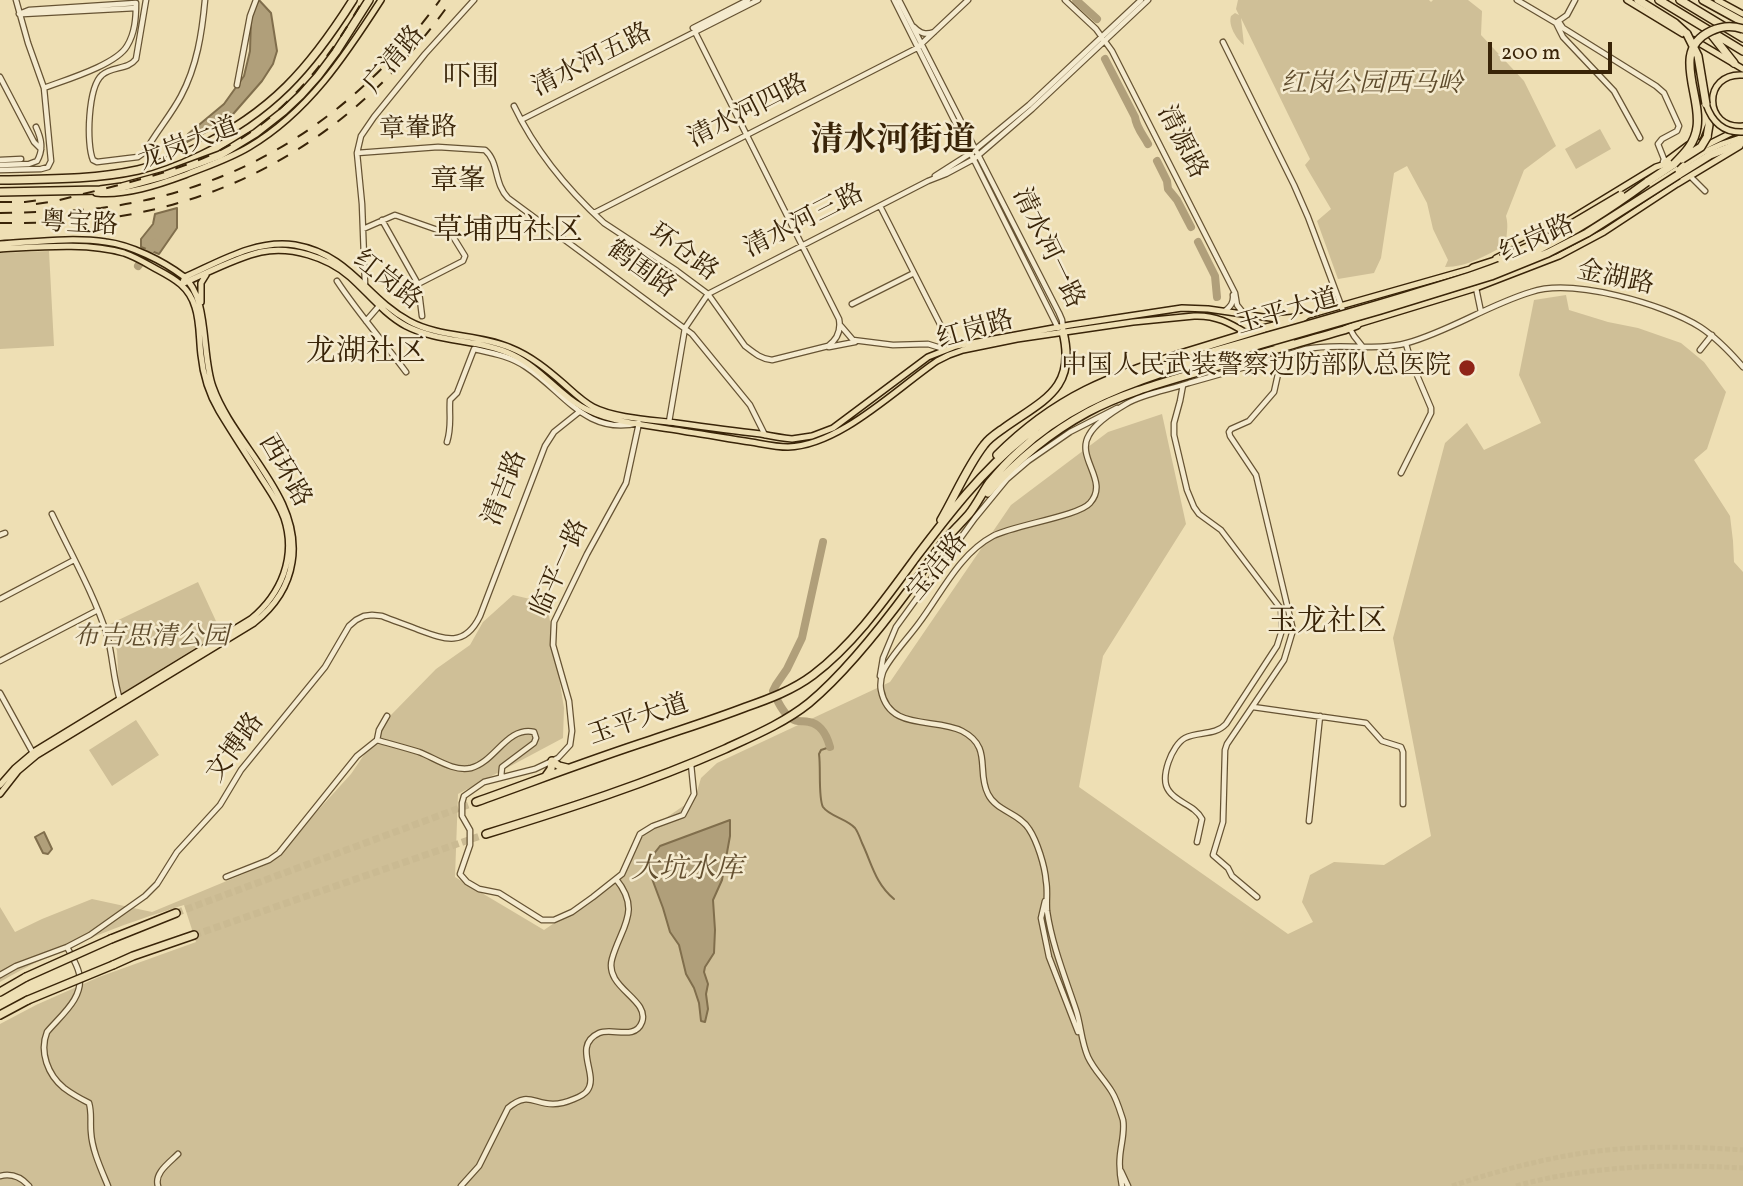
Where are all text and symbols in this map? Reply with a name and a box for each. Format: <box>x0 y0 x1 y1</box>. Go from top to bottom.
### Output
street label: 清水河五路 <box>528 19 658 105</box>
street label: 广清路 <box>359 21 433 101</box>
scale bar <box>1491 28 1615 72</box>
text: 200 m <box>1501 39 1561 68</box>
district label: 吓围 <box>443 63 499 97</box>
street label: 清水河四路 <box>684 70 814 156</box>
park label: 红岗公园西马岭 <box>1281 70 1463 102</box>
street label: 清源路 <box>1148 101 1212 185</box>
street label: 龙岗大道 <box>135 113 243 179</box>
street label: 章輋路 <box>378 114 458 148</box>
district label: 清水河街道 <box>811 124 975 164</box>
district label: 章峯 <box>430 167 486 201</box>
street label: 清水河三路 <box>740 180 870 266</box>
street label: 清水河一路 <box>1003 184 1089 314</box>
street label: 粤宝路 <box>39 208 119 244</box>
street label: 红岗路 <box>1496 211 1580 271</box>
district label: 草埔西社区 <box>433 215 583 251</box>
street label: 环仓路 <box>641 218 723 290</box>
street label: 鹤围路 <box>599 235 681 307</box>
street label: 红岗路 <box>346 246 426 318</box>
street label: 金湖路 <box>1574 257 1656 303</box>
street label: 玉平大道 <box>1234 285 1342 343</box>
street label: 红岗路 <box>934 306 1018 358</box>
district label: 龙湖社区 <box>306 336 426 372</box>
place label: 中国人民武装警察边防部队总医院 <box>1061 352 1451 384</box>
marker: 中国人民武装警察边防部队总医院 <box>1457 358 1477 378</box>
street label: 西环路 <box>250 430 316 514</box>
street label: 清吉路 <box>478 447 536 531</box>
street label: 临平一路 <box>527 515 597 623</box>
street label: 宝洁路 <box>902 528 976 608</box>
district label: 玉龙社区 <box>1267 606 1387 642</box>
park label: 布吉思清公园 <box>73 623 229 655</box>
street label: 玉平大道 <box>585 690 693 754</box>
street label: 文博路 <box>201 708 273 790</box>
water label: 大坑水库 <box>631 855 743 889</box>

